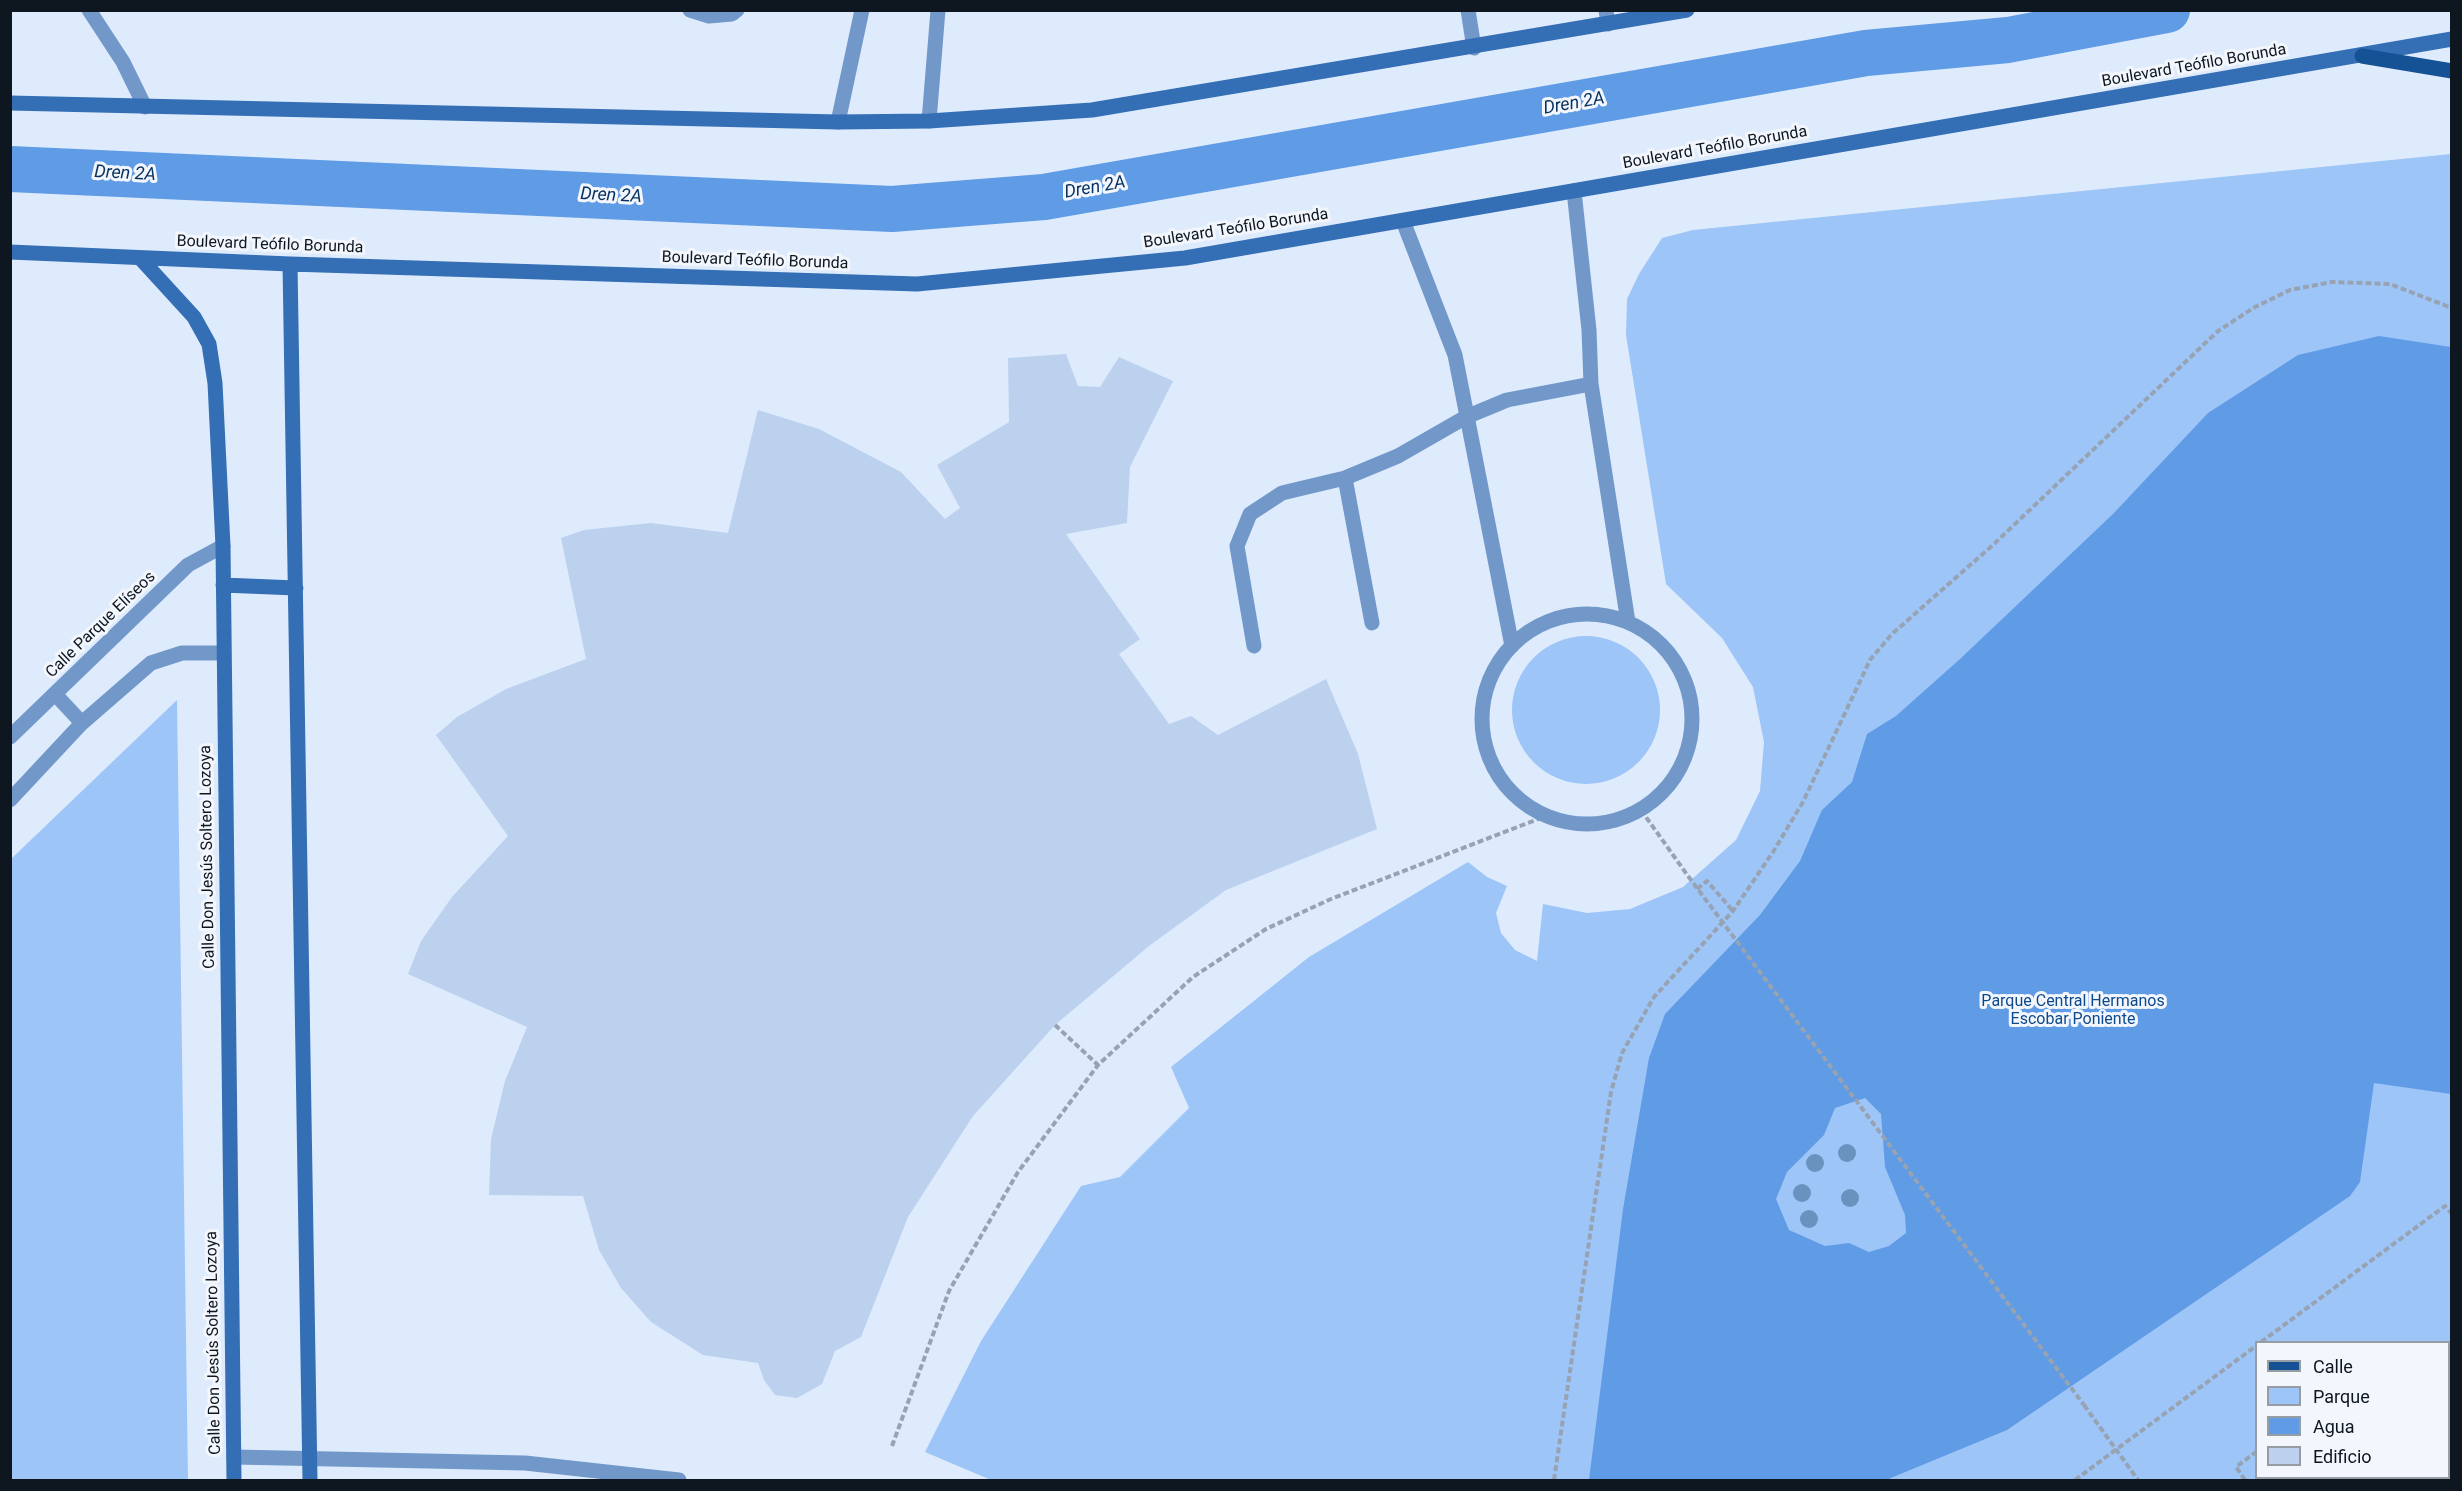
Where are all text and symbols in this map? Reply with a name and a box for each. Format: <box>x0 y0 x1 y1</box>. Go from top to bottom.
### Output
street label: Boulevard Teófilo Borunda <box>2100 40 2288 92</box>
water label: Dren 2A <box>1542 88 1606 120</box>
street label: Boulevard Teófilo Borunda <box>1621 122 1809 174</box>
water label: Dren 2A <box>94 162 156 186</box>
water label: Dren 2A <box>1063 172 1127 204</box>
water label: Dren 2A <box>580 184 642 208</box>
street label: Boulevard Teófilo Borunda <box>1142 205 1330 253</box>
street label: Boulevard Teófilo Borunda <box>176 232 364 258</box>
street label: Boulevard Teófilo Borunda <box>661 248 849 274</box>
street label: Calle Parque Elíseos <box>42 568 160 682</box>
street label: Calle Don Jesús Soltero Lozoya <box>196 745 220 969</box>
park label: Parque Central Hermanos Escobar Poniente <box>1981 992 2165 1030</box>
street label: Calle Don Jesús Soltero Lozoya <box>202 1231 226 1455</box>
legend <box>2255 1341 2450 1479</box>
text: Calle <box>2313 1356 2353 1377</box>
text: Parque <box>2313 1386 2370 1407</box>
text: Agua <box>2313 1416 2355 1437</box>
text: Edificio <box>2313 1446 2372 1467</box>

